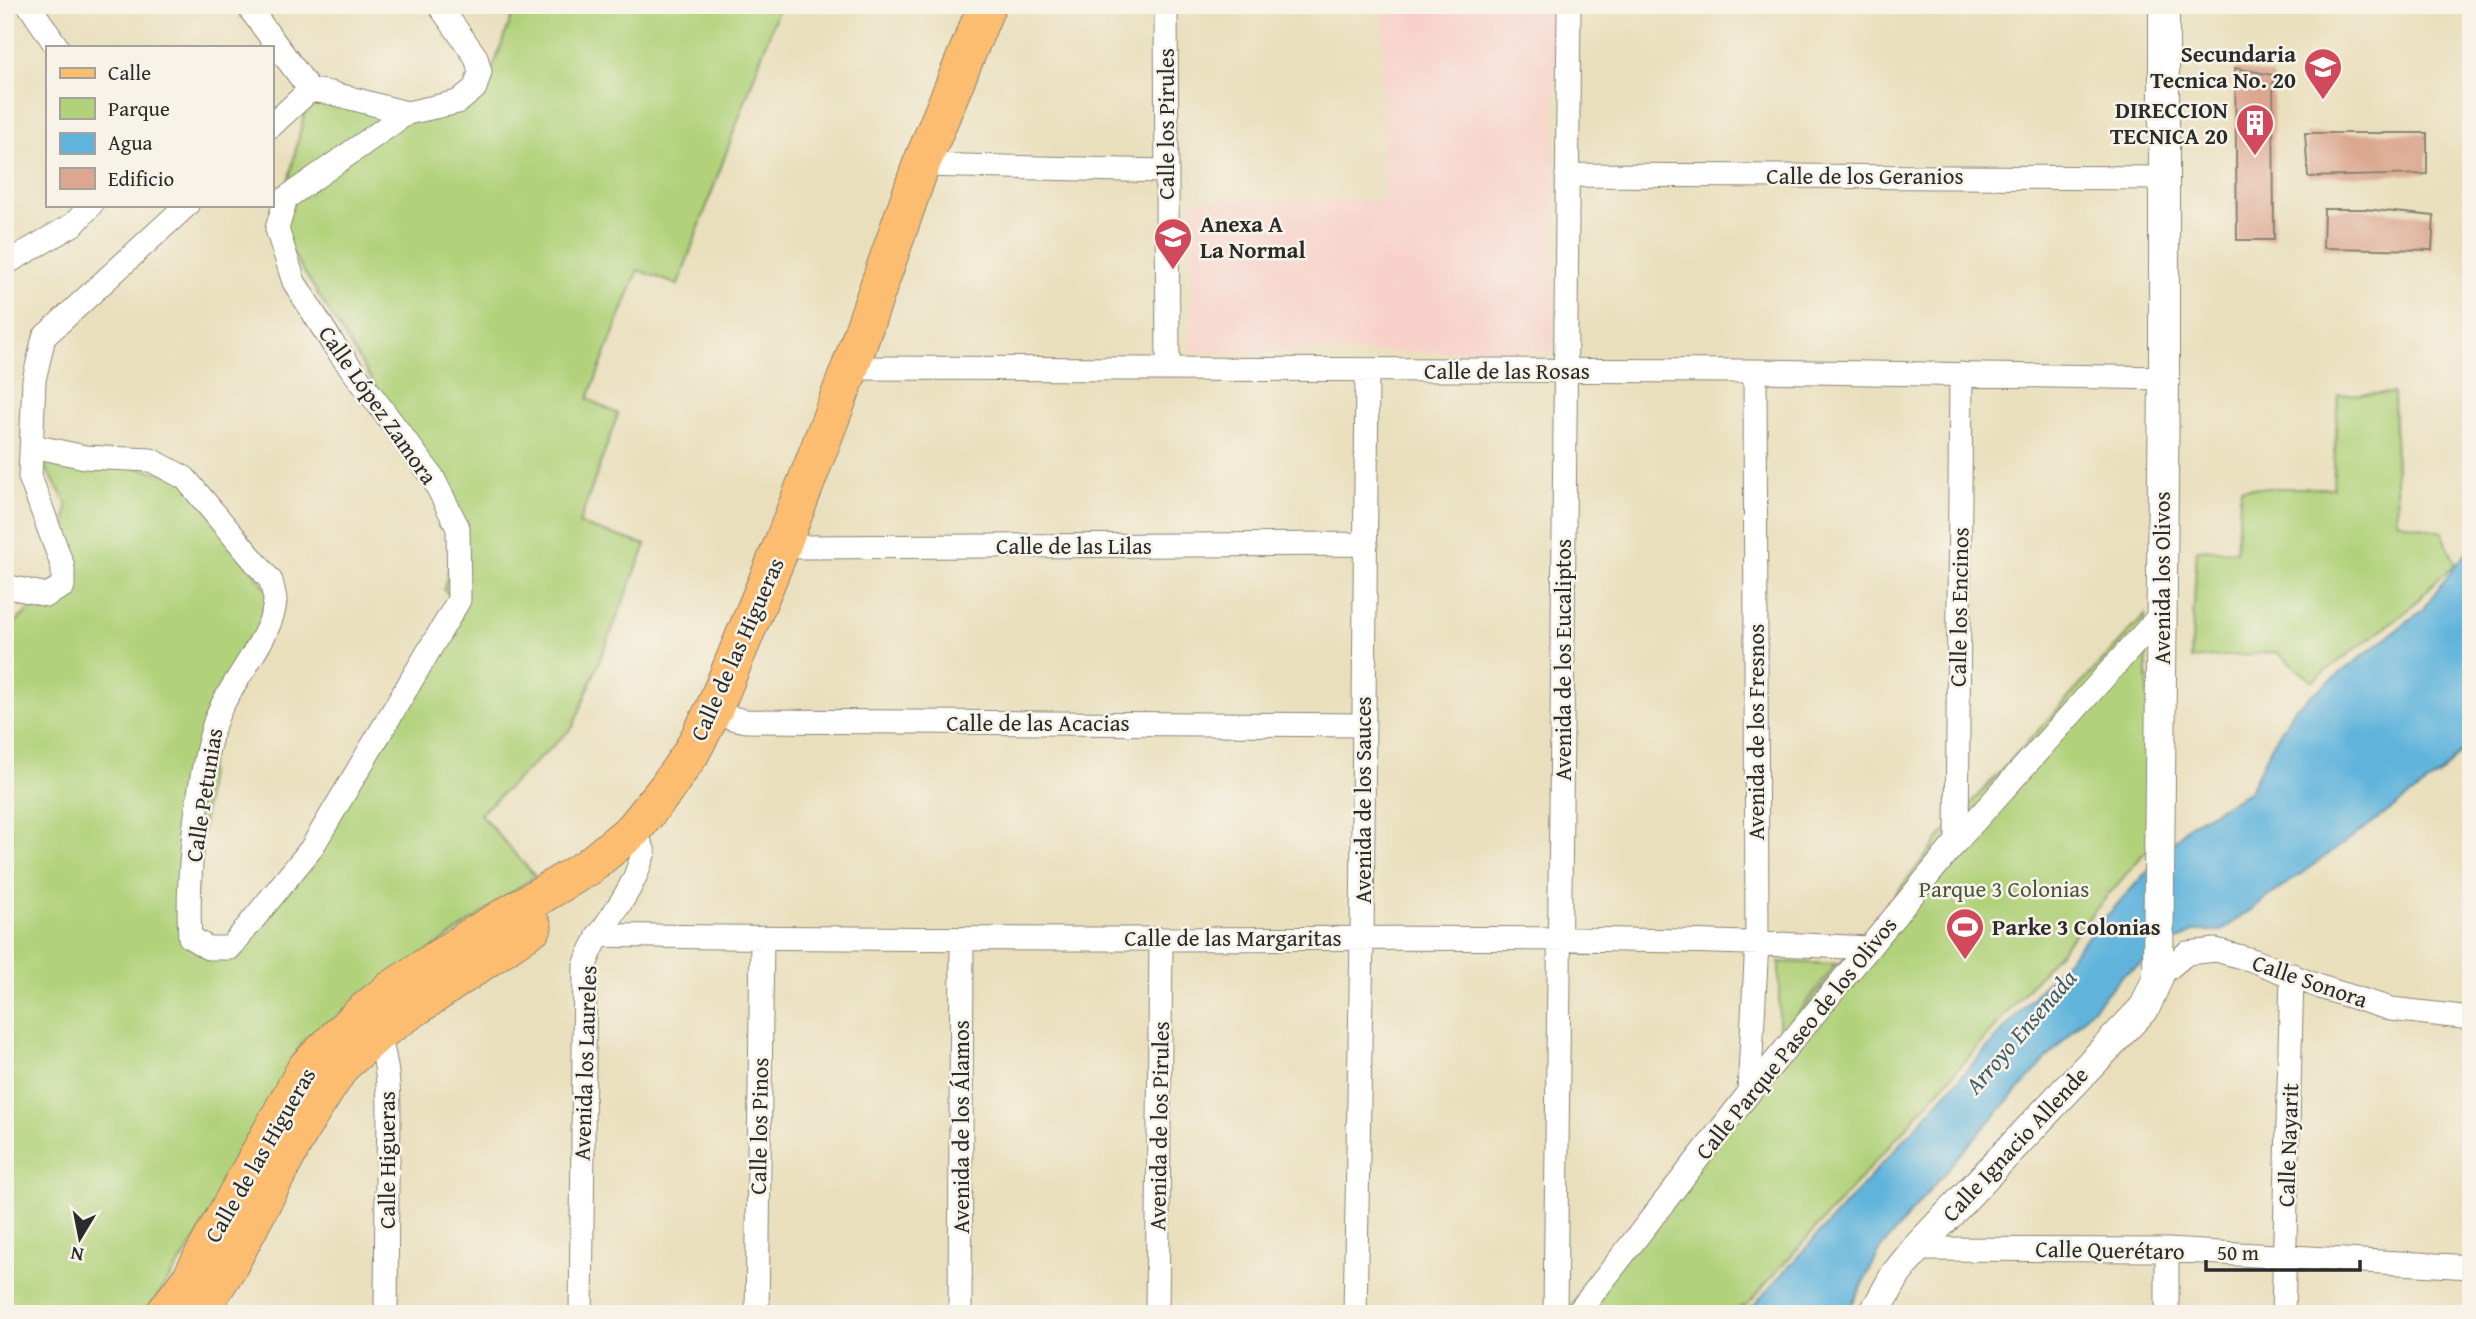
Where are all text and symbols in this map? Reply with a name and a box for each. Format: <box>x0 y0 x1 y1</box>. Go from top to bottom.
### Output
place label: Secundaria Tecnica No. 20 <box>2150 37 2296 96</box>
legend <box>46 46 273 206</box>
school or university icon: Secundaria Tecnica No. 20 <box>2302 46 2344 101</box>
street label: Calle los Pirules <box>1149 48 1182 200</box>
text: Calle <box>108 57 151 88</box>
text: Parque <box>108 93 170 124</box>
place label: DIRECCION TECNICA 20 <box>2110 93 2228 152</box>
building icon: DIRECCION TECNICA 20 <box>2234 102 2276 157</box>
text: Agua <box>108 127 153 158</box>
street label: Calle de los Geranios <box>1766 159 1964 192</box>
text: Edificio <box>108 163 174 194</box>
place label: Anexa A La Normal <box>1200 207 1306 266</box>
school or university icon: Anexa A La Normal <box>1152 216 1194 271</box>
street label: Calle López Zamora <box>311 319 446 491</box>
street label: Calle de las Rosas <box>1424 354 1590 387</box>
street label: Avenida los Olivos <box>2145 491 2178 665</box>
street label: Calle los Encinos <box>1941 527 1976 687</box>
street label: Calle de las Lilas <box>996 529 1152 562</box>
street label: Avenida de los Eucaliptos <box>1546 539 1579 781</box>
street label: Calle de las Higueras <box>681 552 792 746</box>
street label: Avenida de los Fresnos <box>1739 624 1772 840</box>
street label: Avenida de los Sauces <box>1346 696 1379 904</box>
street label: Calle de las Acacias <box>946 706 1130 739</box>
street label: Calle Petunias <box>177 726 230 864</box>
park label: Parque 3 Colonias <box>1919 872 2089 905</box>
sports icon: Parke 3 Colonias <box>1944 906 1986 961</box>
street label: Calle Parque Paseo de los Olivos <box>1687 909 1904 1166</box>
place label: Parke 3 Colonias <box>1992 910 2161 943</box>
street label: Calle de las Margaritas <box>1124 921 1342 954</box>
street label: Calle Sonora <box>2248 945 2372 1016</box>
water label: Arroyo Ensenada <box>1956 962 2085 1102</box>
street label: Avenida los Laureles <box>565 965 604 1161</box>
street label: Avenida de los Álamos <box>944 1020 977 1234</box>
street label: Avenida de los Pirules <box>1140 1021 1177 1231</box>
street label: Calle los Pinos <box>741 1057 776 1195</box>
street label: Calle Ignacio Allende <box>1934 1059 2095 1229</box>
street label: Calle de las Higueras <box>196 1061 323 1249</box>
street label: Calle Nayarit <box>2269 1082 2306 1208</box>
street label: Calle Higueras <box>370 1091 403 1229</box>
north arrow <box>46 1204 116 1274</box>
scale bar <box>2206 1228 2360 1272</box>
street label: Calle Querétaro <box>2035 1232 2185 1267</box>
text: 50 m <box>2217 1237 2259 1268</box>
text: N <box>68 1240 86 1270</box>

